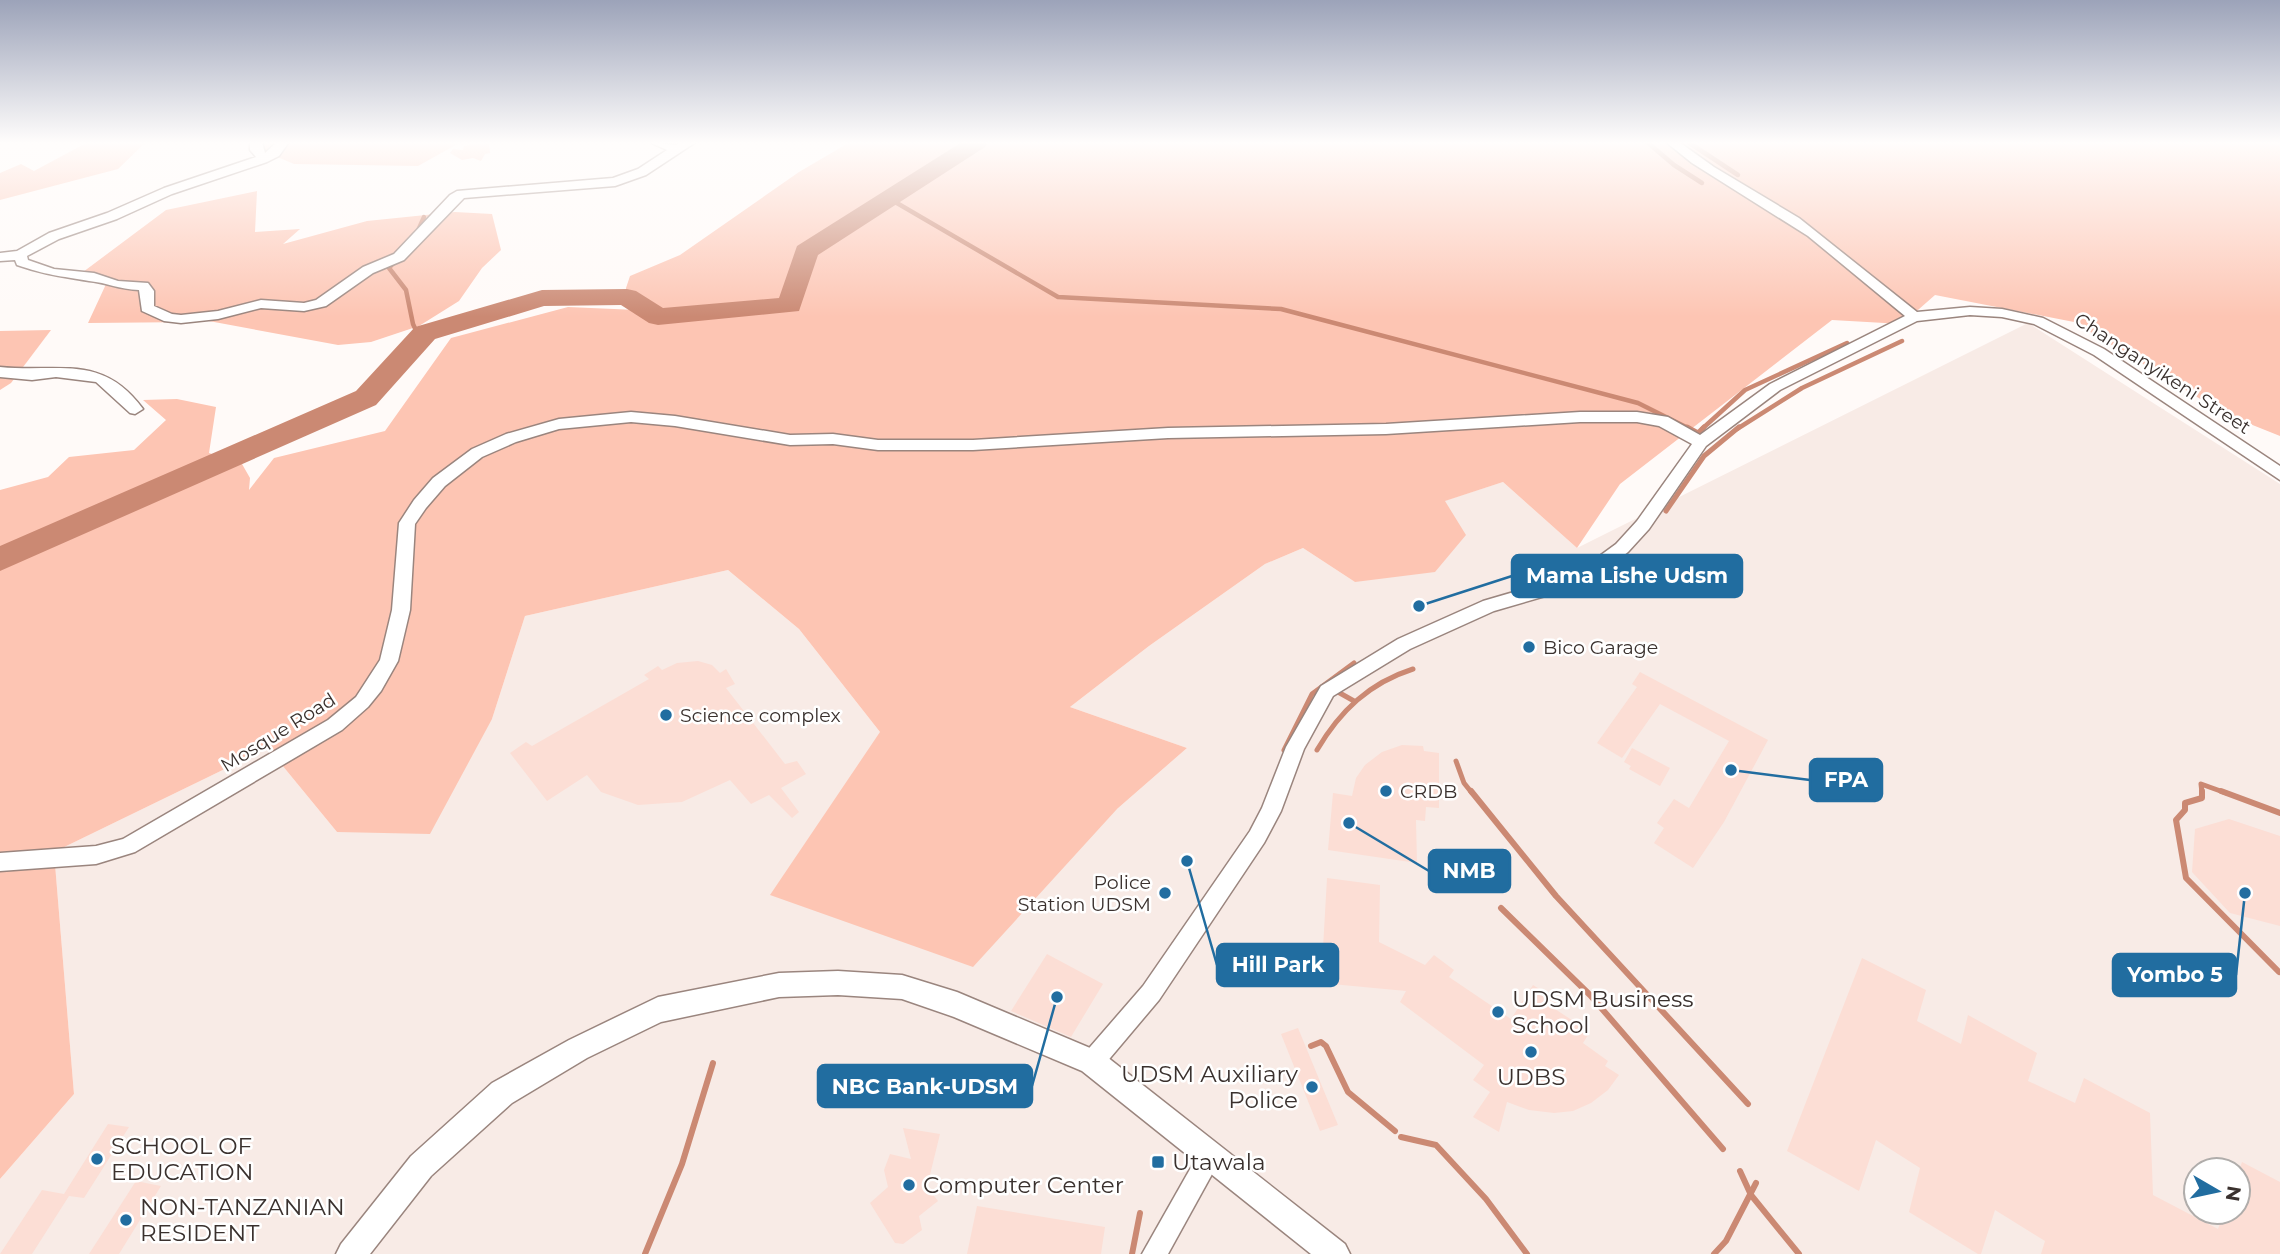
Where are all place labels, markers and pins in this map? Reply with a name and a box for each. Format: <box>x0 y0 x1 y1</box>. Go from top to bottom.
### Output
callout: Mama Lishe Udsm <box>1512 555 1742 597</box>
place label: Bico Garage <box>1543 636 1658 659</box>
marker: Bico Garage <box>1521 639 1537 655</box>
place label: Science complex <box>680 704 841 727</box>
marker: Science complex <box>658 707 674 723</box>
callout: FPA <box>1810 759 1882 801</box>
place label: CRDB <box>1400 780 1457 803</box>
marker: CRDB <box>1378 783 1394 799</box>
callout: NMB <box>1429 850 1510 892</box>
place label: Police Station UDSM <box>1018 871 1151 916</box>
marker: Police Station UDSM <box>1157 885 1173 901</box>
callout: Hill Park <box>1217 944 1338 986</box>
callout: Yombo 5 <box>2113 954 2236 996</box>
place label: UDSM Business School <box>1512 985 1693 1039</box>
marker: UDSM Business School <box>1490 1004 1506 1020</box>
marker: UDBS <box>1523 1044 1539 1060</box>
place label: UDSM Auxiliary Police <box>1121 1060 1299 1114</box>
place label: UDBS <box>1497 1063 1565 1091</box>
callout: NBC Bank-UDSM <box>818 1065 1032 1107</box>
marker: UDSM Auxiliary Police <box>1304 1079 1320 1095</box>
place label: SCHOOL OF EDUCATION <box>111 1132 253 1186</box>
place label: Utawala <box>1172 1148 1266 1176</box>
marker: SCHOOL OF EDUCATION <box>89 1151 105 1167</box>
marker: Utawala <box>1150 1154 1166 1170</box>
place label: Computer Center <box>923 1171 1124 1199</box>
marker: Computer Center <box>901 1177 917 1193</box>
place label: NON-TANZANIAN RESIDENT <box>140 1193 345 1247</box>
marker: NON-TANZANIAN RESIDENT <box>118 1212 134 1228</box>

